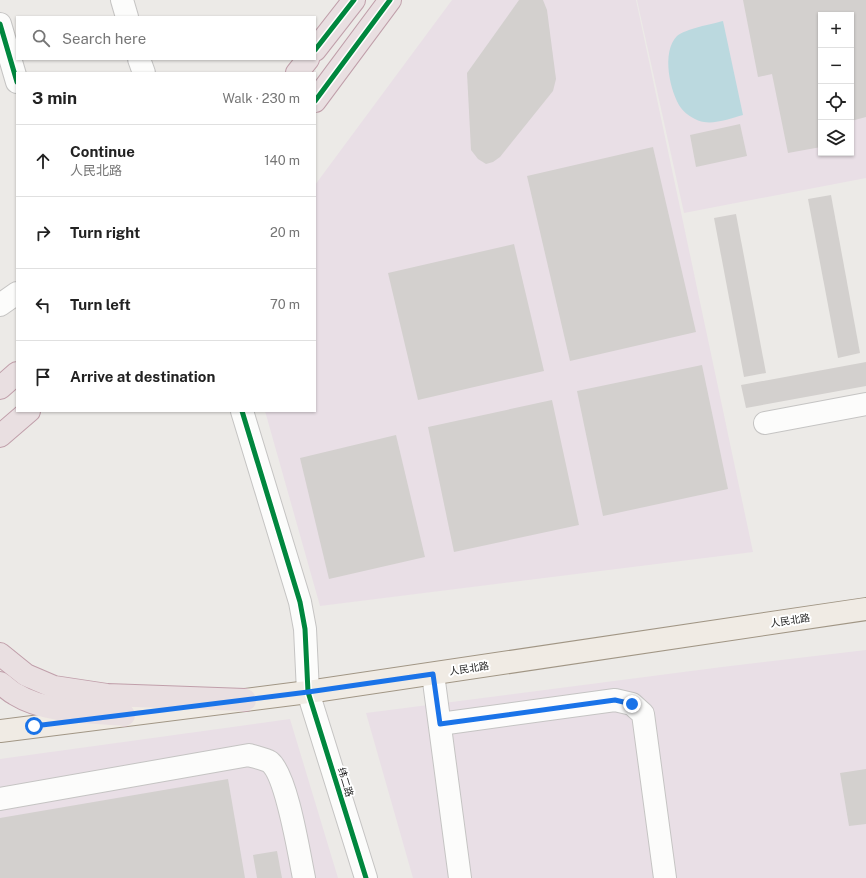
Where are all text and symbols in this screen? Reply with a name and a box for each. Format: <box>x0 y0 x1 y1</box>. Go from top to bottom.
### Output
map controls <box>818 12 854 156</box>
button: + <box>818 12 854 48</box>
search box <box>16 16 316 60</box>
icon: search <box>30 27 52 49</box>
text: Search here <box>62 30 146 47</box>
button: − <box>818 48 854 84</box>
button: locate <box>818 84 854 120</box>
text: 3 min <box>32 88 77 108</box>
text: Walk · 230 m <box>222 91 300 106</box>
button: layers <box>818 120 854 156</box>
text: Continue <box>70 143 135 160</box>
icon: ahead <box>32 150 54 172</box>
text: 140 m <box>264 153 300 168</box>
text: 人民北路 <box>70 163 122 178</box>
icon: right <box>32 222 54 244</box>
text: Turn right <box>70 224 140 241</box>
text: 20 m <box>270 225 300 240</box>
icon: left <box>32 294 54 316</box>
text: Turn left <box>70 296 131 313</box>
text: 70 m <box>270 297 300 312</box>
icon: arrive <box>32 366 54 388</box>
text: Arrive at destination <box>70 368 215 385</box>
street label: 人民北路 <box>769 611 811 629</box>
street label: 人民北路 <box>448 659 490 677</box>
route end <box>623 695 641 713</box>
route start <box>25 717 43 735</box>
street label: 纬二路 <box>336 766 356 798</box>

